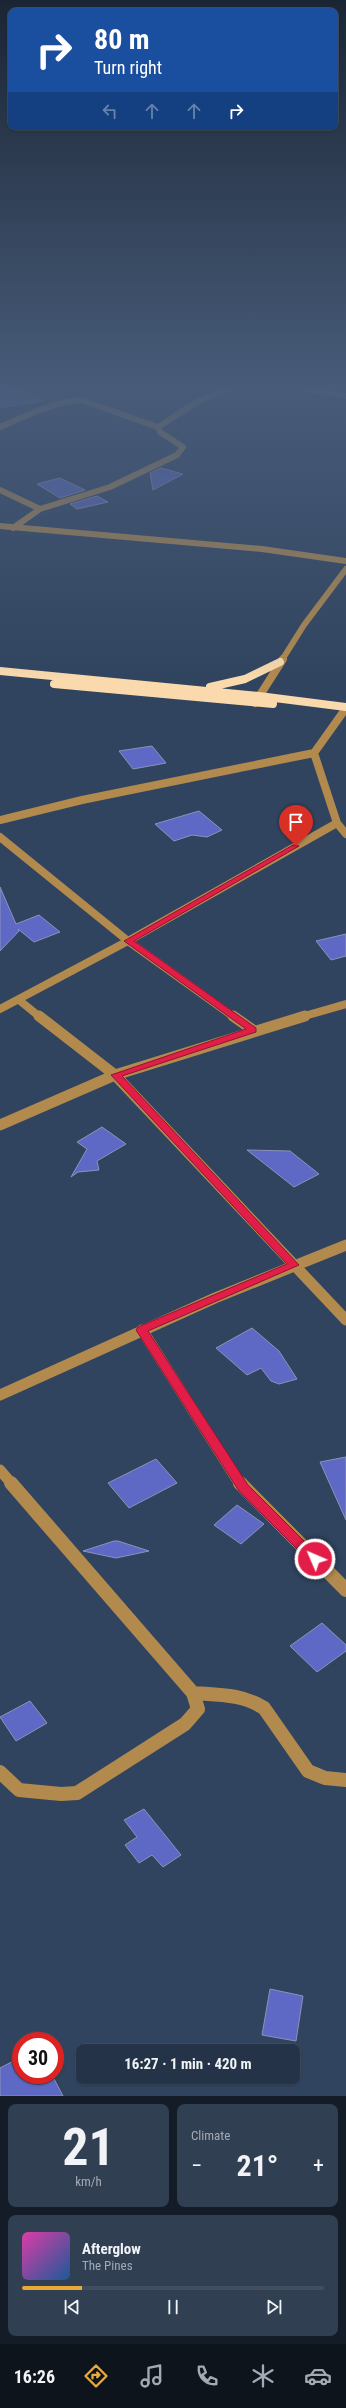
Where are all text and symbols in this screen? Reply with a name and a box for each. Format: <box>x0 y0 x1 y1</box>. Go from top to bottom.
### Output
text: 80 m <box>94 23 150 56</box>
icon: right <box>28 24 80 76</box>
text: Turn right <box>94 57 162 78</box>
icon: left <box>99 100 121 122</box>
icon: ahead <box>141 100 163 122</box>
icon: ahead <box>183 100 205 122</box>
icon: right <box>225 100 247 122</box>
pin <box>279 805 313 846</box>
icon: arrive <box>285 811 307 833</box>
position arrow <box>294 1538 336 1580</box>
speed limit sign: 30 <box>12 2032 64 2084</box>
text: 16:27 · 1 min · 420 m <box>124 2055 252 2073</box>
text: 21 <box>62 2117 115 2178</box>
text: Climate <box>191 2128 230 2143</box>
text: 21° <box>237 2148 279 2183</box>
text: − <box>191 2153 202 2178</box>
text: + <box>313 2153 324 2178</box>
text: km/h <box>75 2174 102 2189</box>
text: Afterglow <box>82 2240 141 2258</box>
text: The Pines <box>82 2258 133 2273</box>
icon: previous <box>61 2296 83 2318</box>
icon: pause <box>162 2296 184 2318</box>
icon: next <box>263 2296 285 2318</box>
icon: directions <box>82 2362 110 2390</box>
icon: music <box>138 2362 166 2390</box>
icon: phone <box>193 2362 221 2390</box>
icon: climate <box>249 2362 277 2390</box>
icon: car <box>304 2362 332 2390</box>
text: 16:26 <box>14 2366 55 2387</box>

